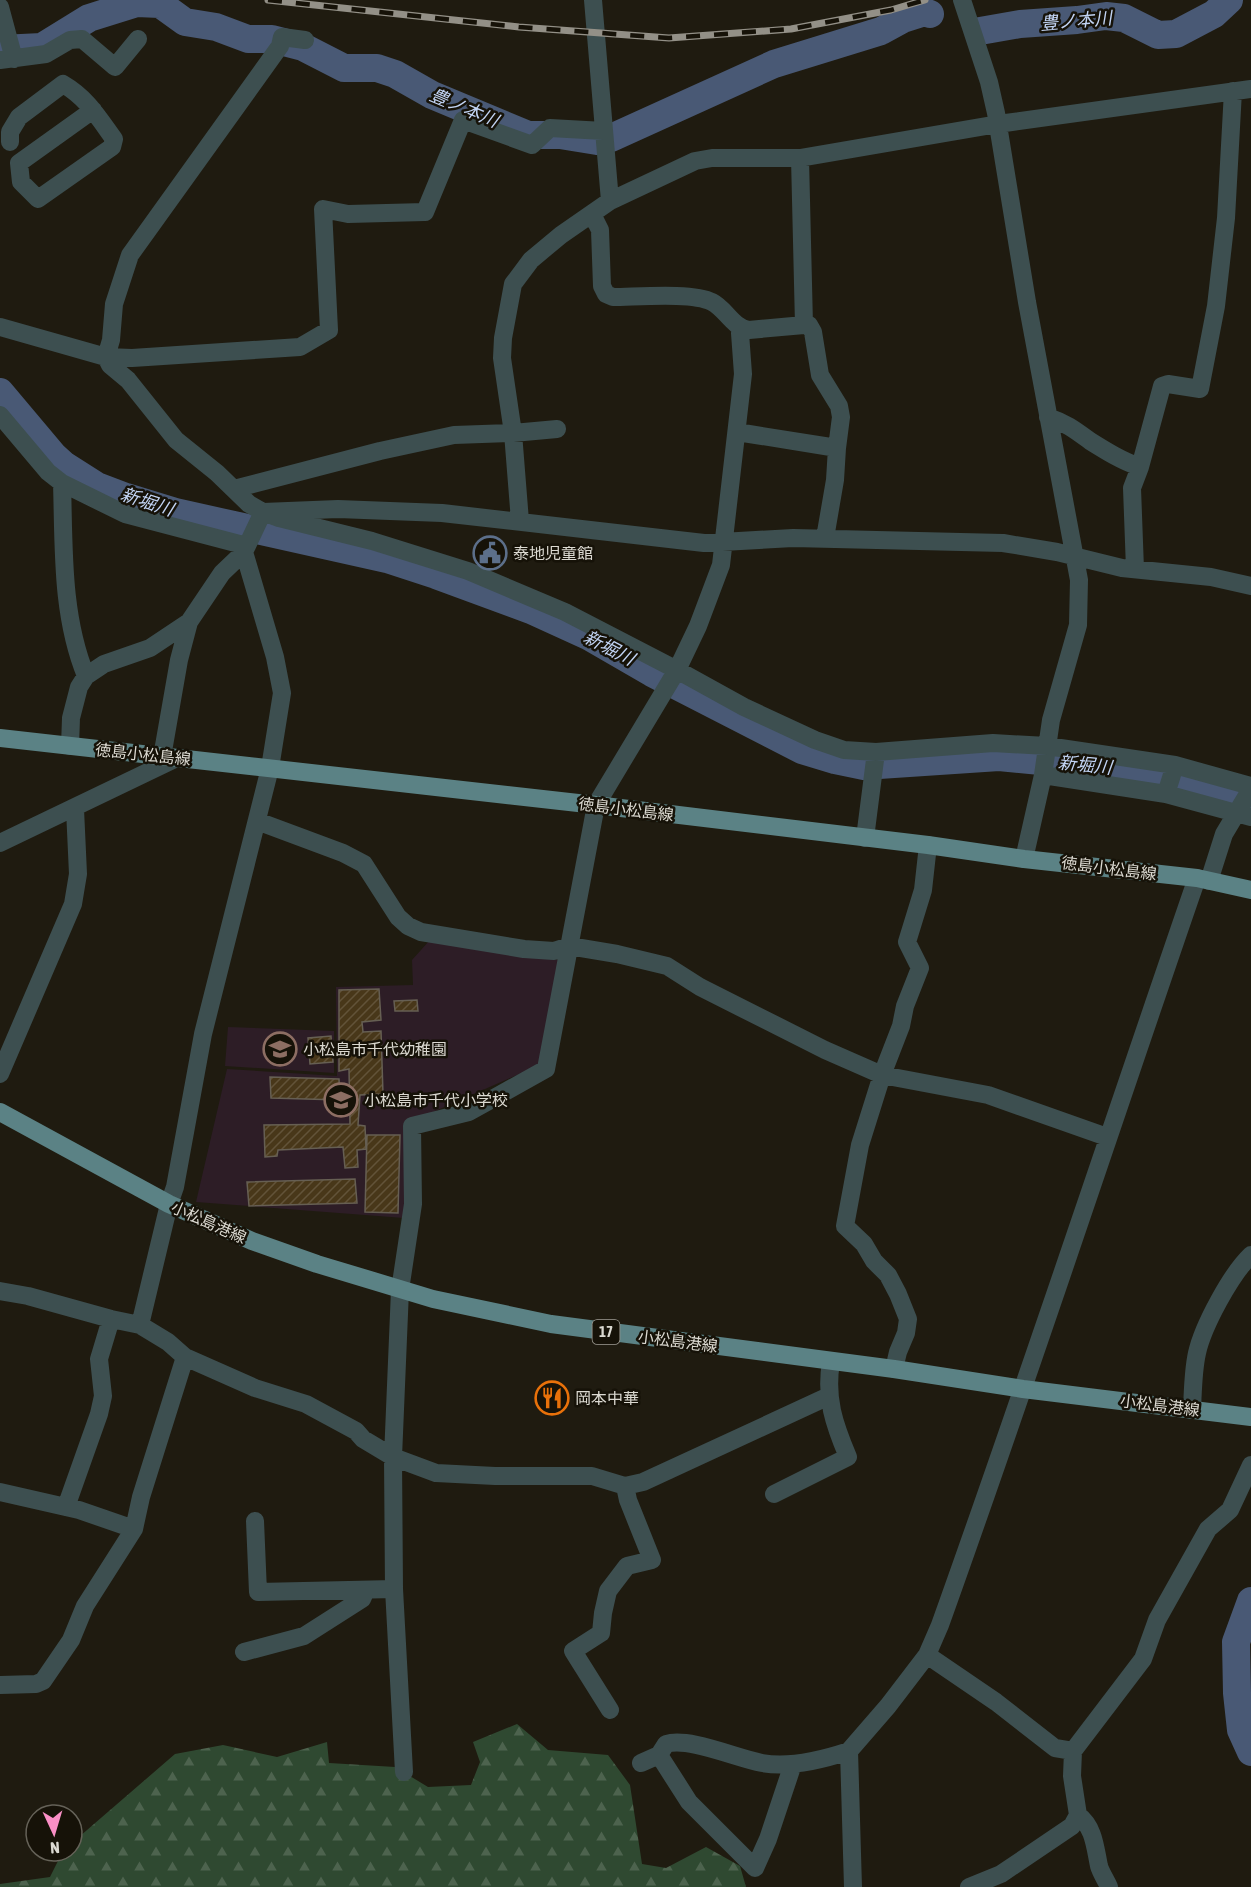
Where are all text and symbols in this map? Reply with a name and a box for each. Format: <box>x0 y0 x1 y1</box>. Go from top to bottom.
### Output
water label: 豊ノ本川 <box>1039 7 1115 34</box>
water label: 豊ノ本川 <box>427 84 503 132</box>
water label: 新堀川 <box>118 483 178 520</box>
public building icon: 泰地児童館 <box>472 535 508 571</box>
place label: 泰地児童館 <box>513 544 593 562</box>
water label: 新堀川 <box>580 626 640 670</box>
street label: 徳島小松島線 <box>94 740 192 768</box>
water label: 新堀川 <box>1057 751 1115 778</box>
street label: 徳島小松島線 <box>577 794 675 824</box>
street label: 徳島小松島線 <box>1060 853 1158 883</box>
school or university icon: 小松島市千代幼稚園 <box>262 1031 298 1067</box>
place label: 小松島市千代幼稚園 <box>303 1040 447 1058</box>
school or university icon: 小松島市千代小学校 <box>323 1082 359 1118</box>
place label: 小松島市千代小学校 <box>364 1091 508 1109</box>
street label: 小松島港線 <box>169 1198 249 1246</box>
road number: 17 <box>592 1320 620 1344</box>
street label: 小松島港線 <box>637 1327 719 1355</box>
restaurant icon: 岡本中華 <box>534 1380 570 1416</box>
place label: 岡本中華 <box>575 1389 639 1407</box>
street label: 小松島港線 <box>1119 1391 1201 1419</box>
north arrow <box>24 1803 84 1863</box>
text: N <box>50 1839 60 1857</box>

